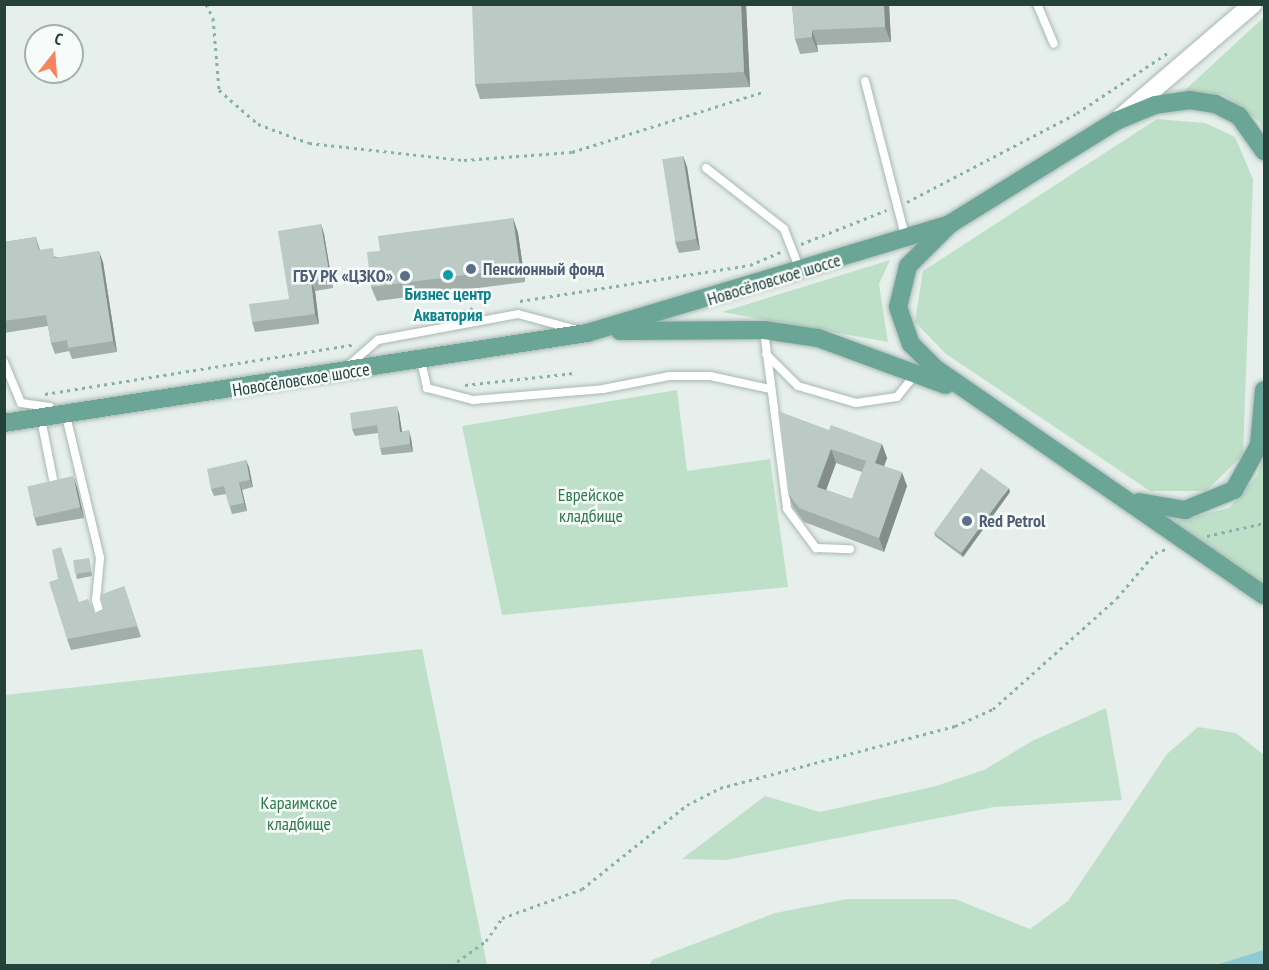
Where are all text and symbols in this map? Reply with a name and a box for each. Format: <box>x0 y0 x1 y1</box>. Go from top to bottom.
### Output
north arrow <box>24 24 84 84</box>
text: С <box>52 28 65 49</box>
street label: Новосёловское шоссе <box>705 249 843 311</box>
place label: Пенсионный фонд <box>483 258 604 280</box>
marker: Пенсионный фонд <box>464 262 478 276</box>
place label: ГБУ РК «ЦЗКО» <box>292 265 393 287</box>
marker: Бизнес центр Акватория <box>441 268 455 282</box>
marker: ГБУ РК «ЦЗКО» <box>398 269 412 283</box>
place label: Бизнес центр Акватория <box>404 284 492 326</box>
street label: Новосёловское шоссе <box>231 359 371 401</box>
park label: Еврейское кладбище <box>558 485 624 528</box>
place label: Red Petrol <box>979 510 1045 532</box>
marker: Red Petrol <box>960 514 974 528</box>
park label: Караимское кладбище <box>261 793 337 836</box>

